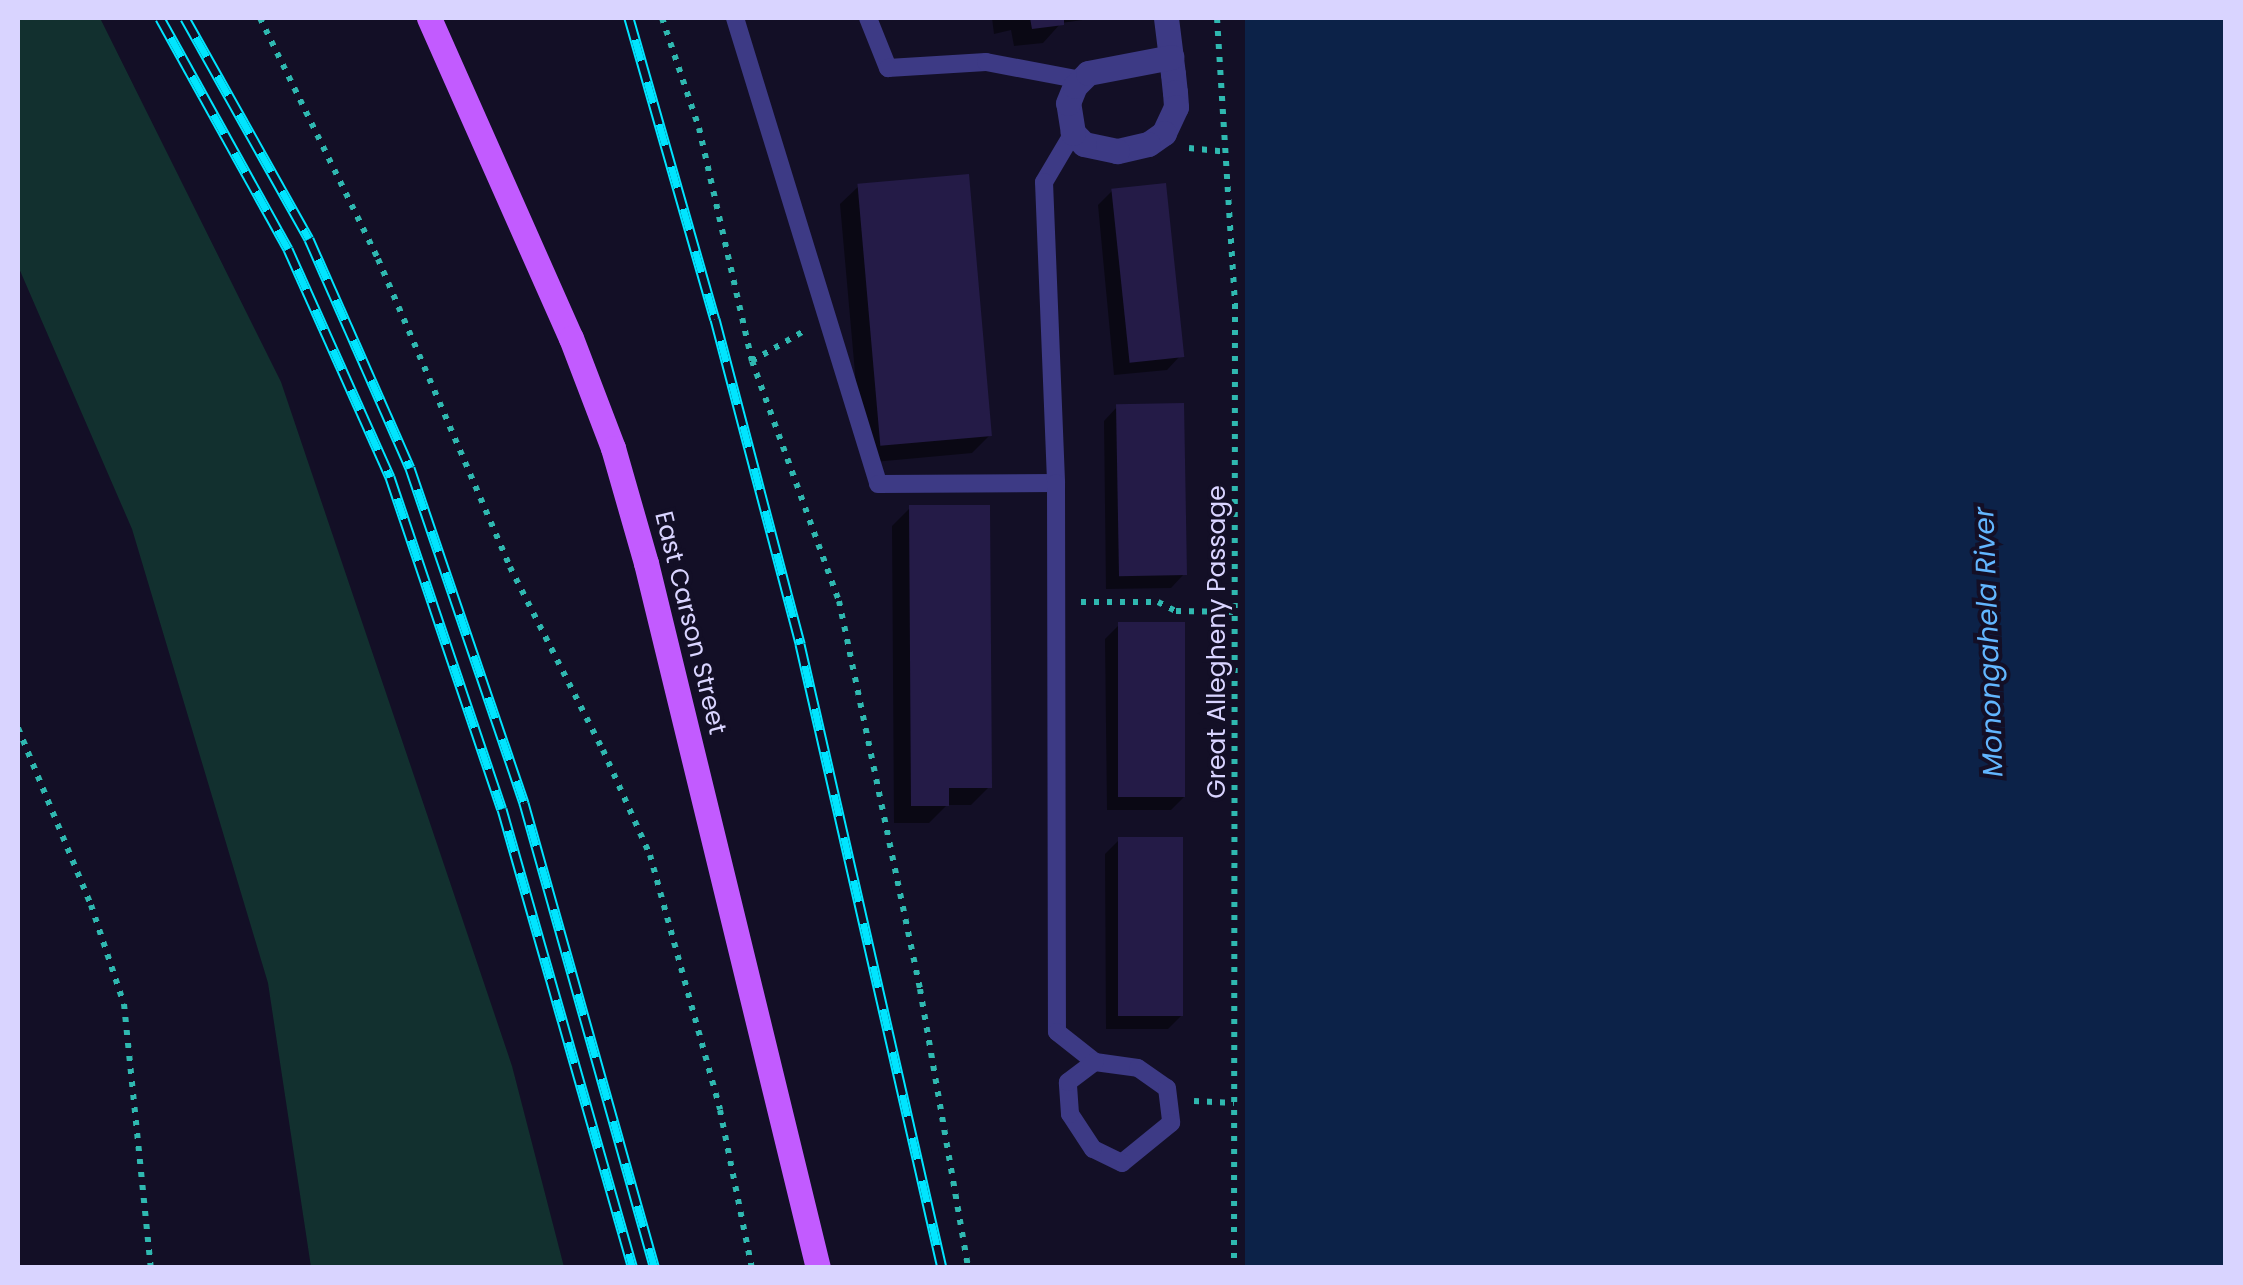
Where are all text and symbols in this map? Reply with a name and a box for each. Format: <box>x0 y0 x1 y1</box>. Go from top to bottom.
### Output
street label: Great Allegheny Passage <box>1202 485 1232 799</box>
water label: Monongahela River <box>1967 506 2011 778</box>
street label: East Carson Street <box>648 508 732 738</box>

